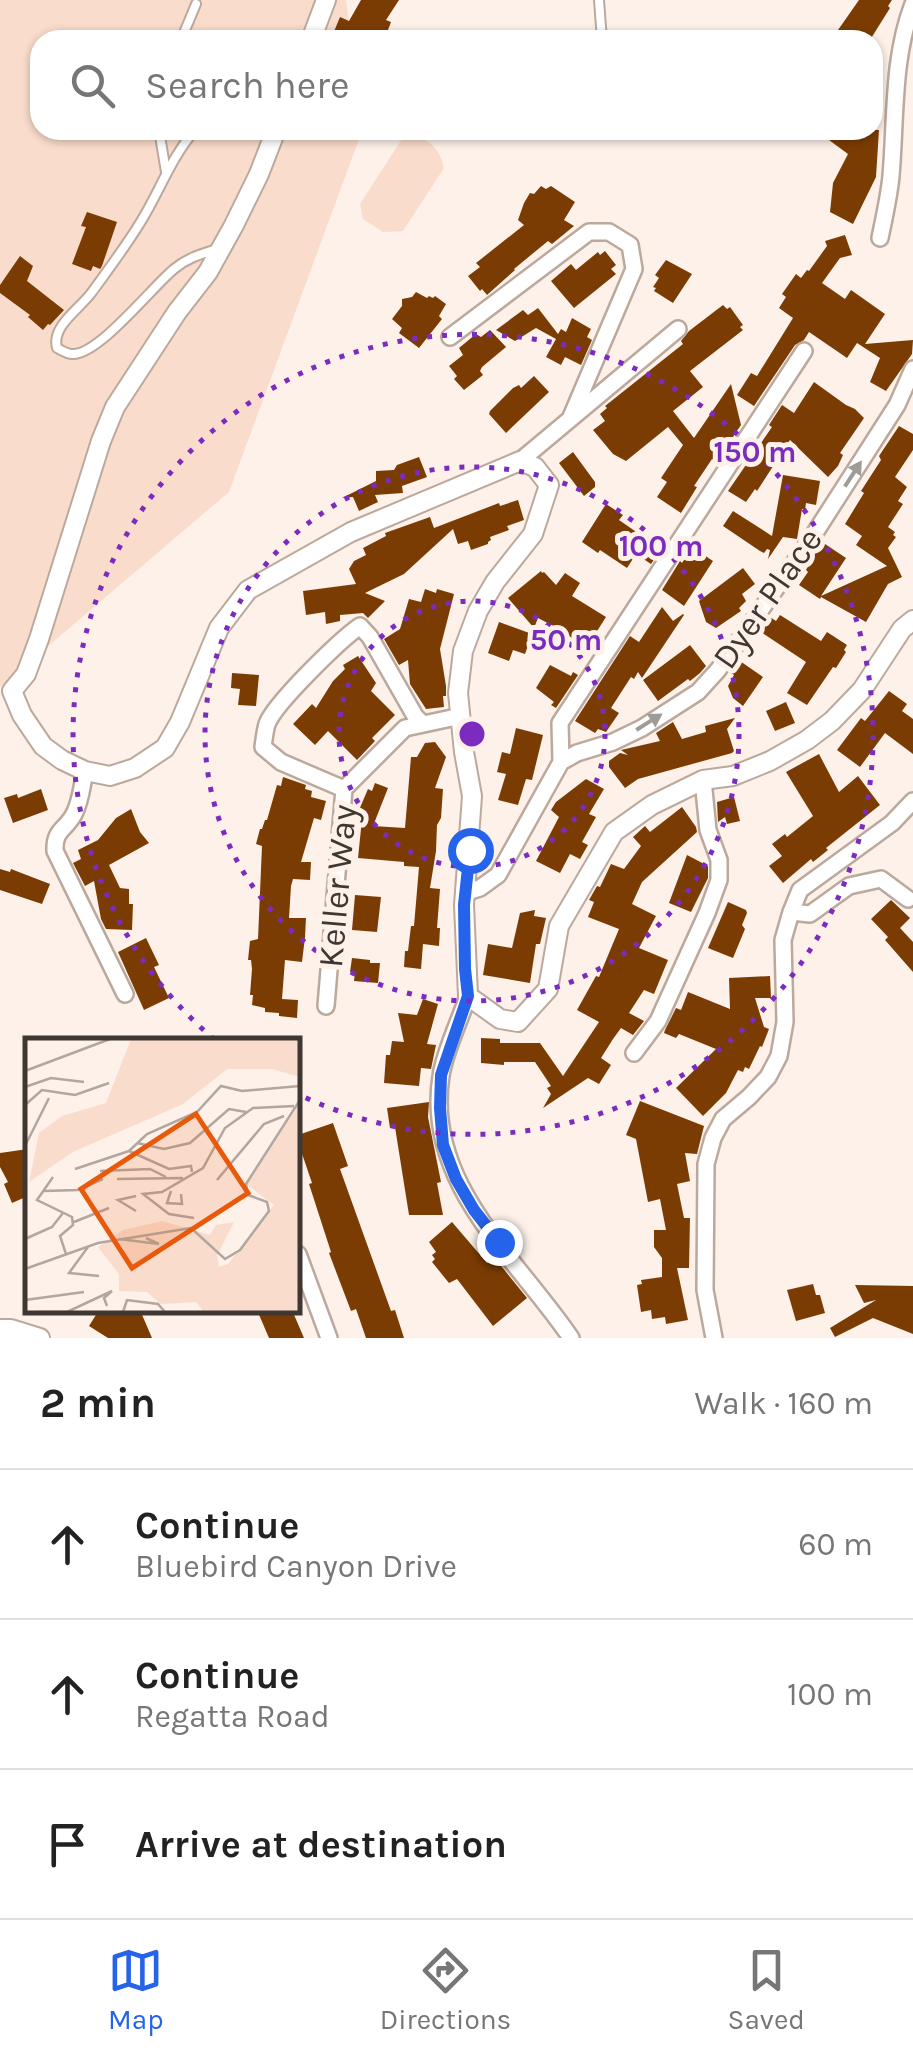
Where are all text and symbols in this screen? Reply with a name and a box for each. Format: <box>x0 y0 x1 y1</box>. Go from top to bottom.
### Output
search box <box>30 30 883 140</box>
icon: search <box>65 58 120 113</box>
text: Search here <box>145 63 349 108</box>
text: 150 m <box>713 434 797 470</box>
one-way arrow <box>843 461 861 488</box>
street label: Dyer Place <box>704 520 831 677</box>
text: 100 m <box>619 528 703 564</box>
text: 50 m <box>530 622 602 658</box>
one-way arrow <box>635 714 663 732</box>
centre of rings <box>454 716 490 752</box>
street label: Keller Way <box>310 803 365 969</box>
route start <box>448 828 494 874</box>
inset map <box>25 1038 300 1313</box>
route end <box>477 1220 523 1266</box>
text: 2 min <box>40 1378 156 1428</box>
text: Walk · 160 m <box>694 1385 873 1422</box>
text: Continue <box>135 1503 299 1548</box>
icon: ahead <box>40 1517 95 1572</box>
text: 60 m <box>798 1526 873 1563</box>
text: Bluebird Canyon Drive <box>135 1548 457 1585</box>
text: Continue <box>135 1653 299 1698</box>
icon: ahead <box>40 1667 95 1722</box>
text: 100 m <box>787 1676 873 1713</box>
text: Regatta Road <box>135 1698 330 1735</box>
icon: arrive <box>40 1817 95 1872</box>
text: Arrive at destination <box>135 1822 507 1867</box>
tab: Map <box>108 1943 164 2036</box>
tab: Directions <box>380 1943 511 2036</box>
tab: Saved <box>727 1943 805 2036</box>

